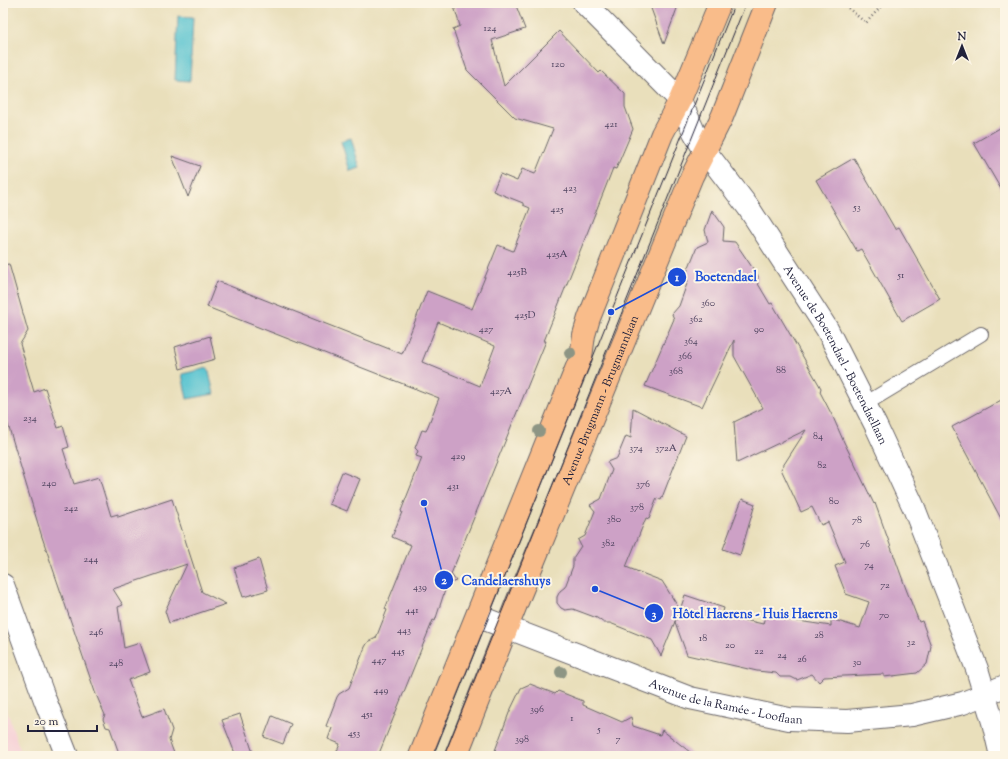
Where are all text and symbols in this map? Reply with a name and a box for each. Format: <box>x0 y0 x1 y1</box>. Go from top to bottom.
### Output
house number: 124 <box>483 21 497 36</box>
north arrow <box>942 26 982 66</box>
text: N <box>957 29 967 45</box>
house number: 120 <box>551 57 565 72</box>
house number: 421 <box>604 117 618 132</box>
house number: 423 <box>563 181 577 196</box>
house number: 53 <box>852 200 861 215</box>
house number: 425 <box>550 202 564 217</box>
house number: 425A <box>546 247 568 262</box>
street label: Avenue de Boetendael - Boetendaellaan <box>778 262 892 448</box>
callout: Boetendael <box>667 264 765 289</box>
house number: 425B <box>507 265 527 280</box>
house number: 51 <box>897 268 905 283</box>
text: 1 <box>674 269 680 287</box>
text: Boetendael <box>695 269 757 287</box>
house number: 360 <box>701 296 715 311</box>
house number: 425D <box>514 308 536 323</box>
house number: 362 <box>689 312 703 327</box>
street label: Avenue Brugmann - Brugmannlaan <box>558 313 644 488</box>
house number: 427 <box>479 322 493 337</box>
house number: 90 <box>754 322 764 337</box>
house number: 364 <box>684 334 698 349</box>
house number: 366 <box>678 349 692 364</box>
house number: 88 <box>776 363 786 378</box>
house number: 368 <box>669 364 683 379</box>
house number: 427A <box>490 384 512 399</box>
house number: 234 <box>23 411 37 426</box>
house number: 84 <box>813 429 823 444</box>
house number: 374 <box>629 441 643 456</box>
house number: 372A <box>655 441 677 456</box>
house number: 429 <box>451 449 465 464</box>
house number: 82 <box>817 458 827 473</box>
house number: 240 <box>42 476 56 491</box>
house number: 376 <box>636 477 650 492</box>
house number: 431 <box>447 479 460 494</box>
house number: 80 <box>829 494 839 509</box>
house number: 378 <box>630 500 644 515</box>
house number: 242 <box>64 501 79 516</box>
house number: 380 <box>607 512 621 527</box>
house number: 78 <box>852 513 862 528</box>
house number: 382 <box>601 536 615 551</box>
house number: 76 <box>860 537 870 552</box>
house number: 244 <box>84 552 98 567</box>
house number: 74 <box>864 558 874 573</box>
callout: Candelaershuys <box>434 568 559 593</box>
text: 2 <box>441 572 447 590</box>
text: Candelaershuys <box>461 573 551 591</box>
house number: 72 <box>880 578 890 593</box>
house number: 439 <box>413 580 427 595</box>
callout: Hôtel Haerens - Huis Haerens <box>644 601 845 626</box>
house number: 441 <box>405 603 419 618</box>
text: 3 <box>652 606 657 624</box>
text: Hôtel Haerens - Huis Haerens <box>672 606 838 624</box>
house number: 70 <box>879 608 889 623</box>
house number: 443 <box>397 623 411 638</box>
house number: 246 <box>89 625 103 640</box>
house number: 28 <box>814 628 824 643</box>
house number: 18 <box>699 631 707 646</box>
house number: 32 <box>907 635 916 650</box>
house number: 20 <box>725 638 735 653</box>
house number: 445 <box>391 644 405 659</box>
house number: 22 <box>754 644 764 659</box>
house number: 24 <box>777 648 787 663</box>
house number: 26 <box>797 652 807 667</box>
house number: 447 <box>371 653 387 668</box>
house number: 30 <box>852 655 862 670</box>
house number: 248 <box>109 656 123 671</box>
street label: Avenue de la Ramée - Looflaan <box>646 675 803 729</box>
house number: 449 <box>374 683 389 698</box>
house number: 396 <box>530 702 544 717</box>
scale bar <box>28 707 97 733</box>
house number: 451 <box>361 707 374 722</box>
house number: 1 <box>570 711 574 726</box>
text: 20 m <box>34 713 59 731</box>
house number: 5 <box>596 722 601 737</box>
house number: 453 <box>348 726 360 741</box>
house number: 398 <box>515 732 529 747</box>
house number: 7 <box>615 732 621 747</box>

